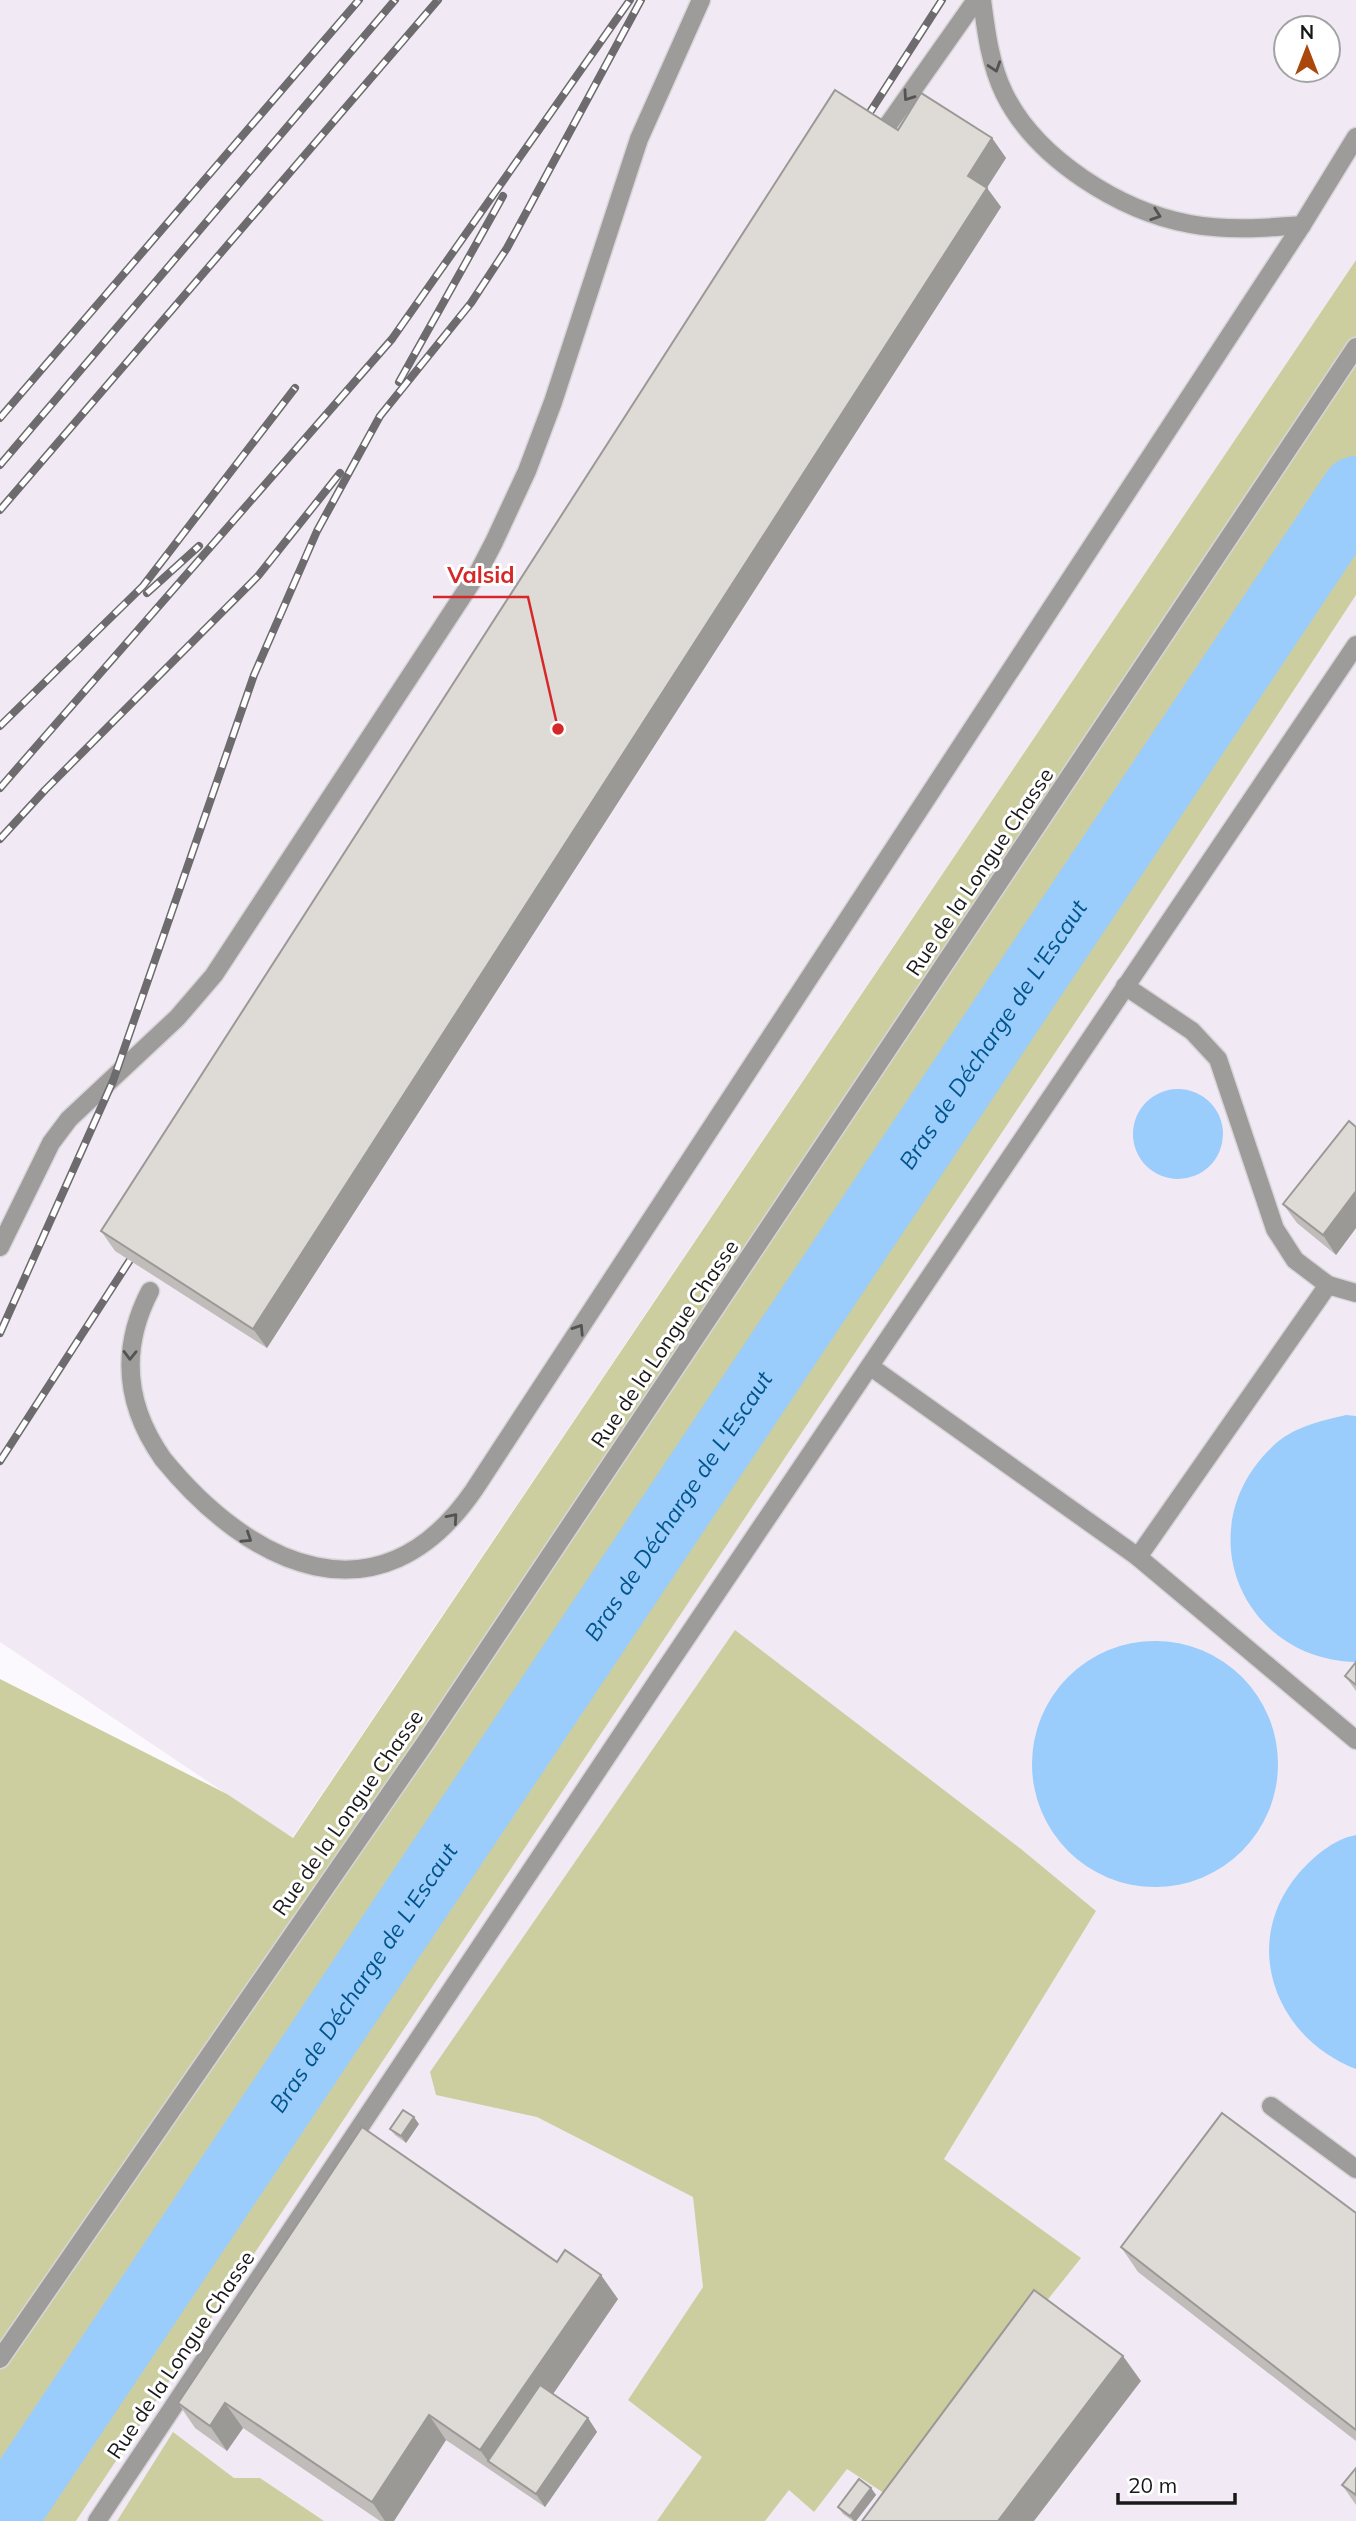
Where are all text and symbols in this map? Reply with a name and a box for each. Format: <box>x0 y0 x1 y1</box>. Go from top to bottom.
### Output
north arrow <box>1272 14 1342 84</box>
text: N <box>1300 20 1314 44</box>
one-way arrow <box>987 60 1001 72</box>
one-way arrow <box>904 88 916 101</box>
one-way arrow <box>1150 207 1162 221</box>
callout: Valsid <box>433 553 528 597</box>
text: Valsid <box>446 560 515 589</box>
street label: Rue de la Longue Chasse <box>900 763 1058 980</box>
water label: Bras de Décharge de L'Escaut <box>892 893 1093 1175</box>
street label: Rue de la Longue Chasse <box>585 1235 743 1452</box>
one-way arrow <box>571 1324 583 1337</box>
one-way arrow <box>122 1350 138 1361</box>
water label: Bras de Décharge de L'Escaut <box>578 1365 779 1646</box>
one-way arrow <box>445 1513 457 1526</box>
one-way arrow <box>240 1530 253 1543</box>
street label: Rue de la Longue Chasse <box>266 1705 428 1920</box>
water label: Bras de Décharge de L'Escaut <box>263 1837 464 2118</box>
street label: Rue de la Longue Chasse <box>101 2246 259 2463</box>
scale bar <box>1118 2462 1235 2506</box>
text: 20 m <box>1128 2472 1177 2498</box>

